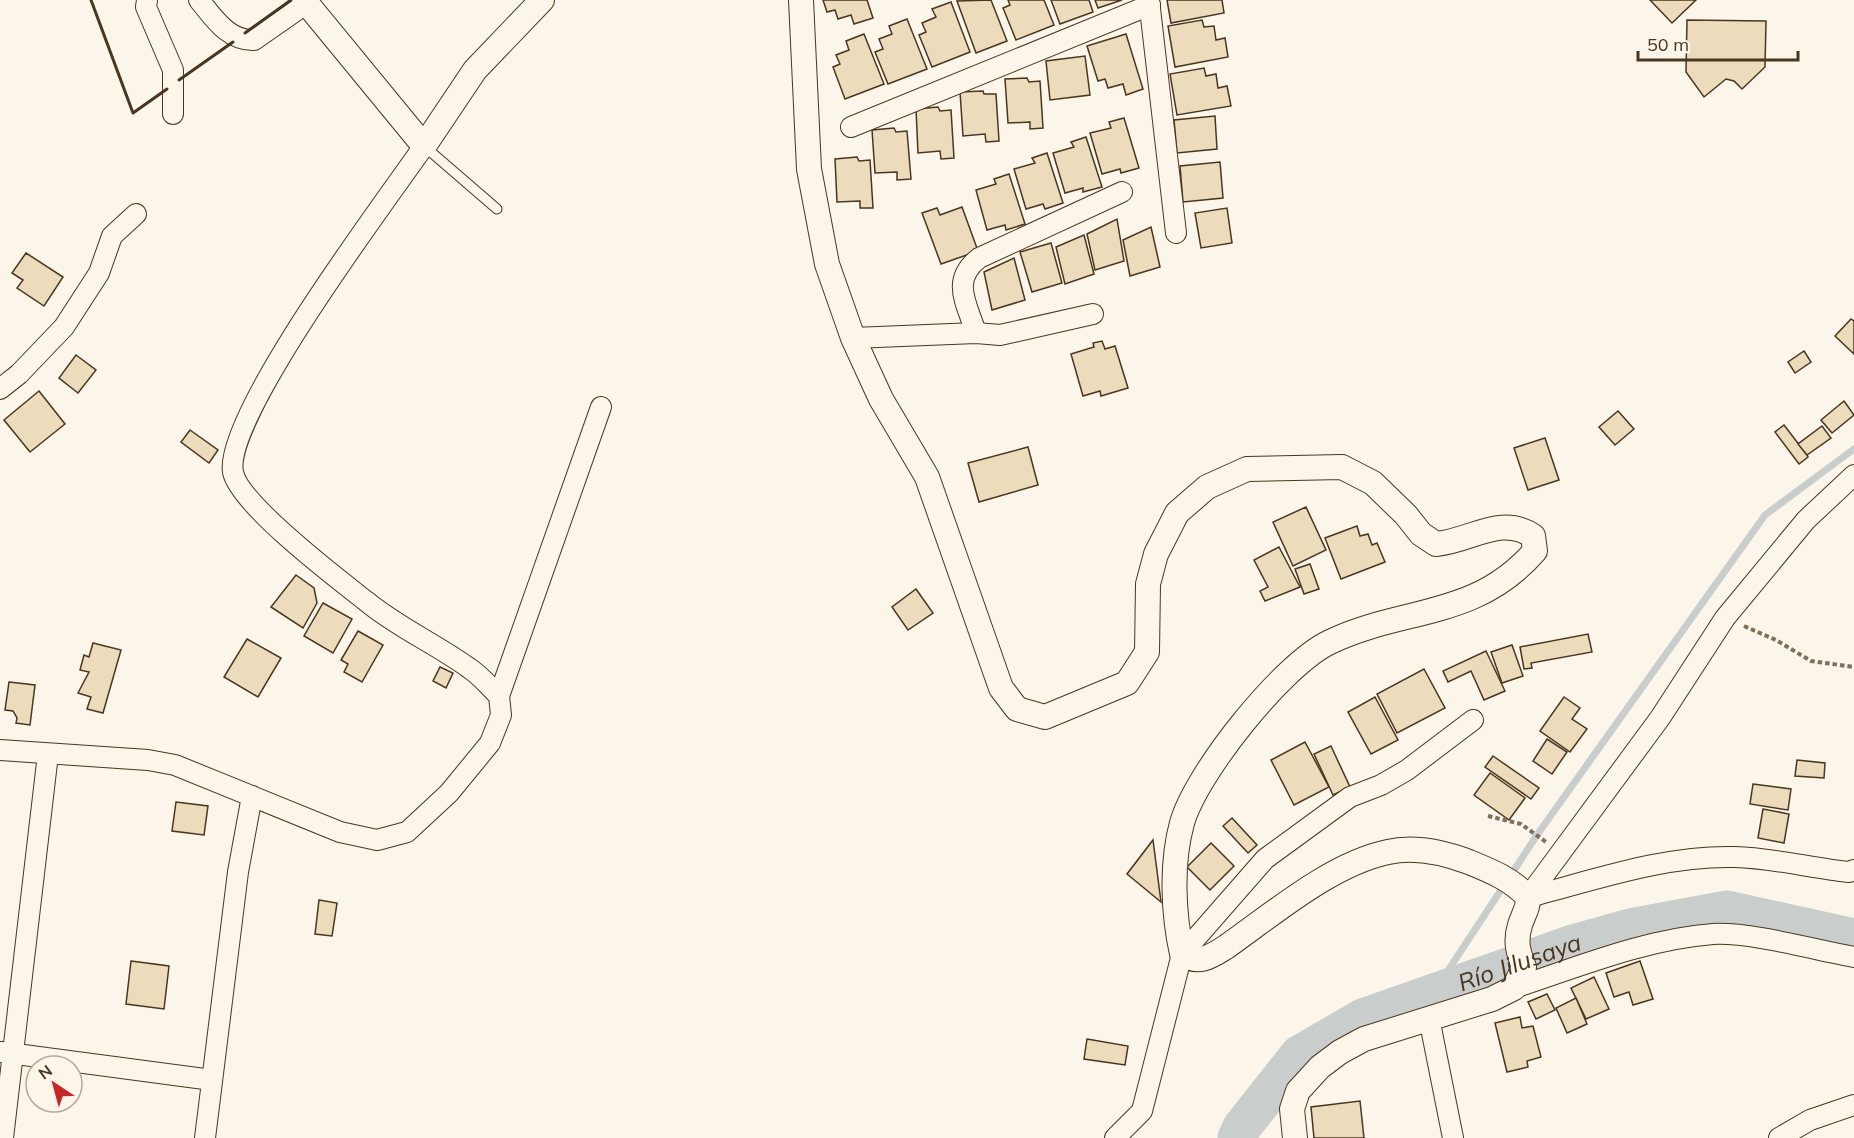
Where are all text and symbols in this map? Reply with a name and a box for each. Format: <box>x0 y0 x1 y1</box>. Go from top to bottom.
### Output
scale bar <box>1638 24 1798 62</box>
text: 50 m <box>1647 33 1689 56</box>
water label: Río Jilusaya <box>1454 926 1584 997</box>
north arrow <box>24 1054 84 1114</box>
text: N <box>34 1060 56 1084</box>

